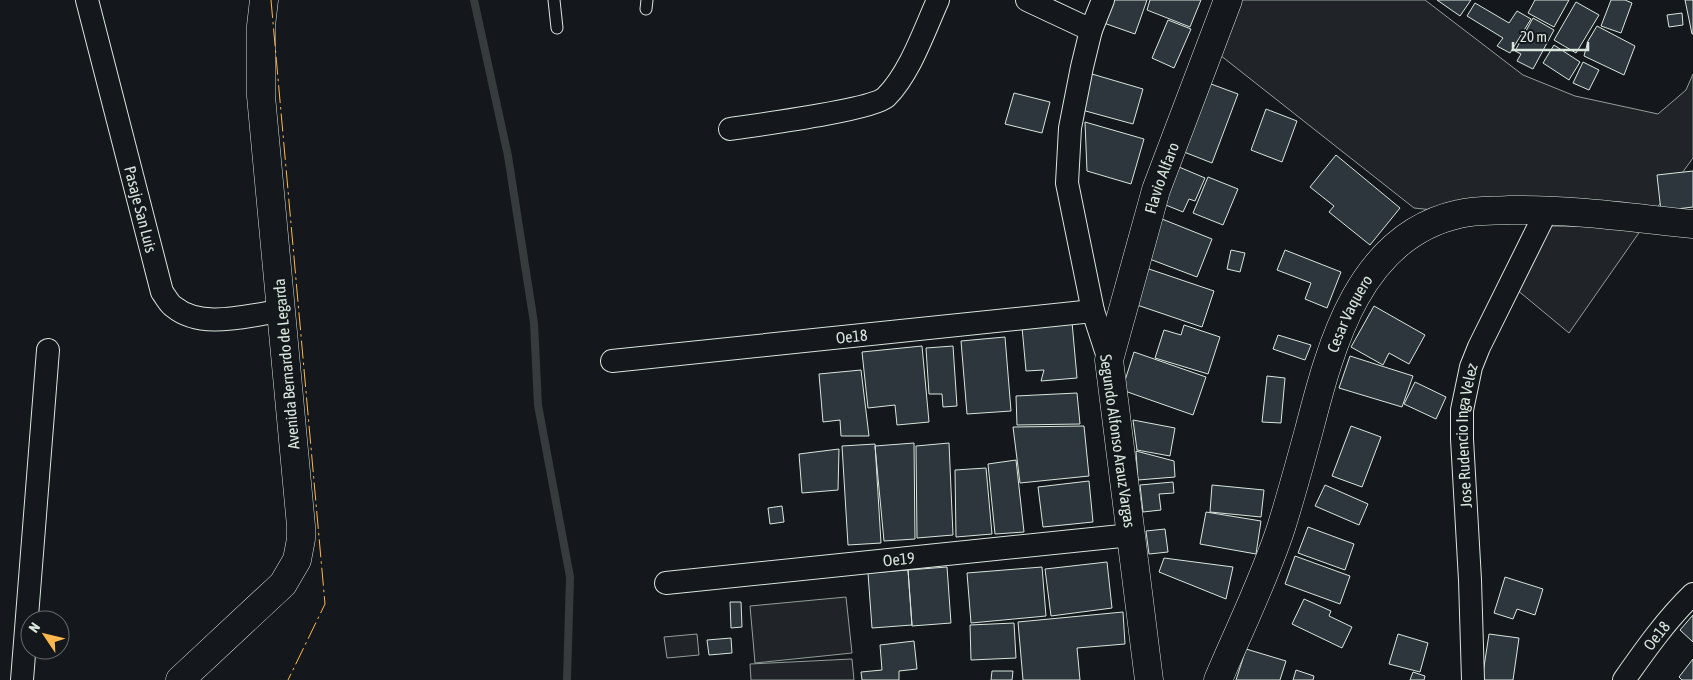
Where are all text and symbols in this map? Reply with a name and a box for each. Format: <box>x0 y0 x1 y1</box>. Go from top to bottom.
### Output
scale bar <box>1513 20 1588 52</box>
text: 20 m <box>1520 28 1547 45</box>
street label: Flavio Alfaro <box>1141 140 1182 216</box>
street label: Pasaje San Luis <box>121 164 161 255</box>
street label: Cesar Vaquero <box>1323 271 1376 355</box>
street label: Avenida Bernardo de Legarda <box>270 278 303 450</box>
street label: Oe18 <box>835 325 868 347</box>
street label: Segundo Alfonso Arauz Vargas <box>1096 353 1139 529</box>
street label: Jose Rudencio Inga Velez <box>1453 360 1481 508</box>
street label: Oe19 <box>882 548 915 570</box>
north arrow <box>20 610 70 660</box>
street label: Oe18 <box>1640 617 1673 654</box>
text: N <box>25 620 43 636</box>

